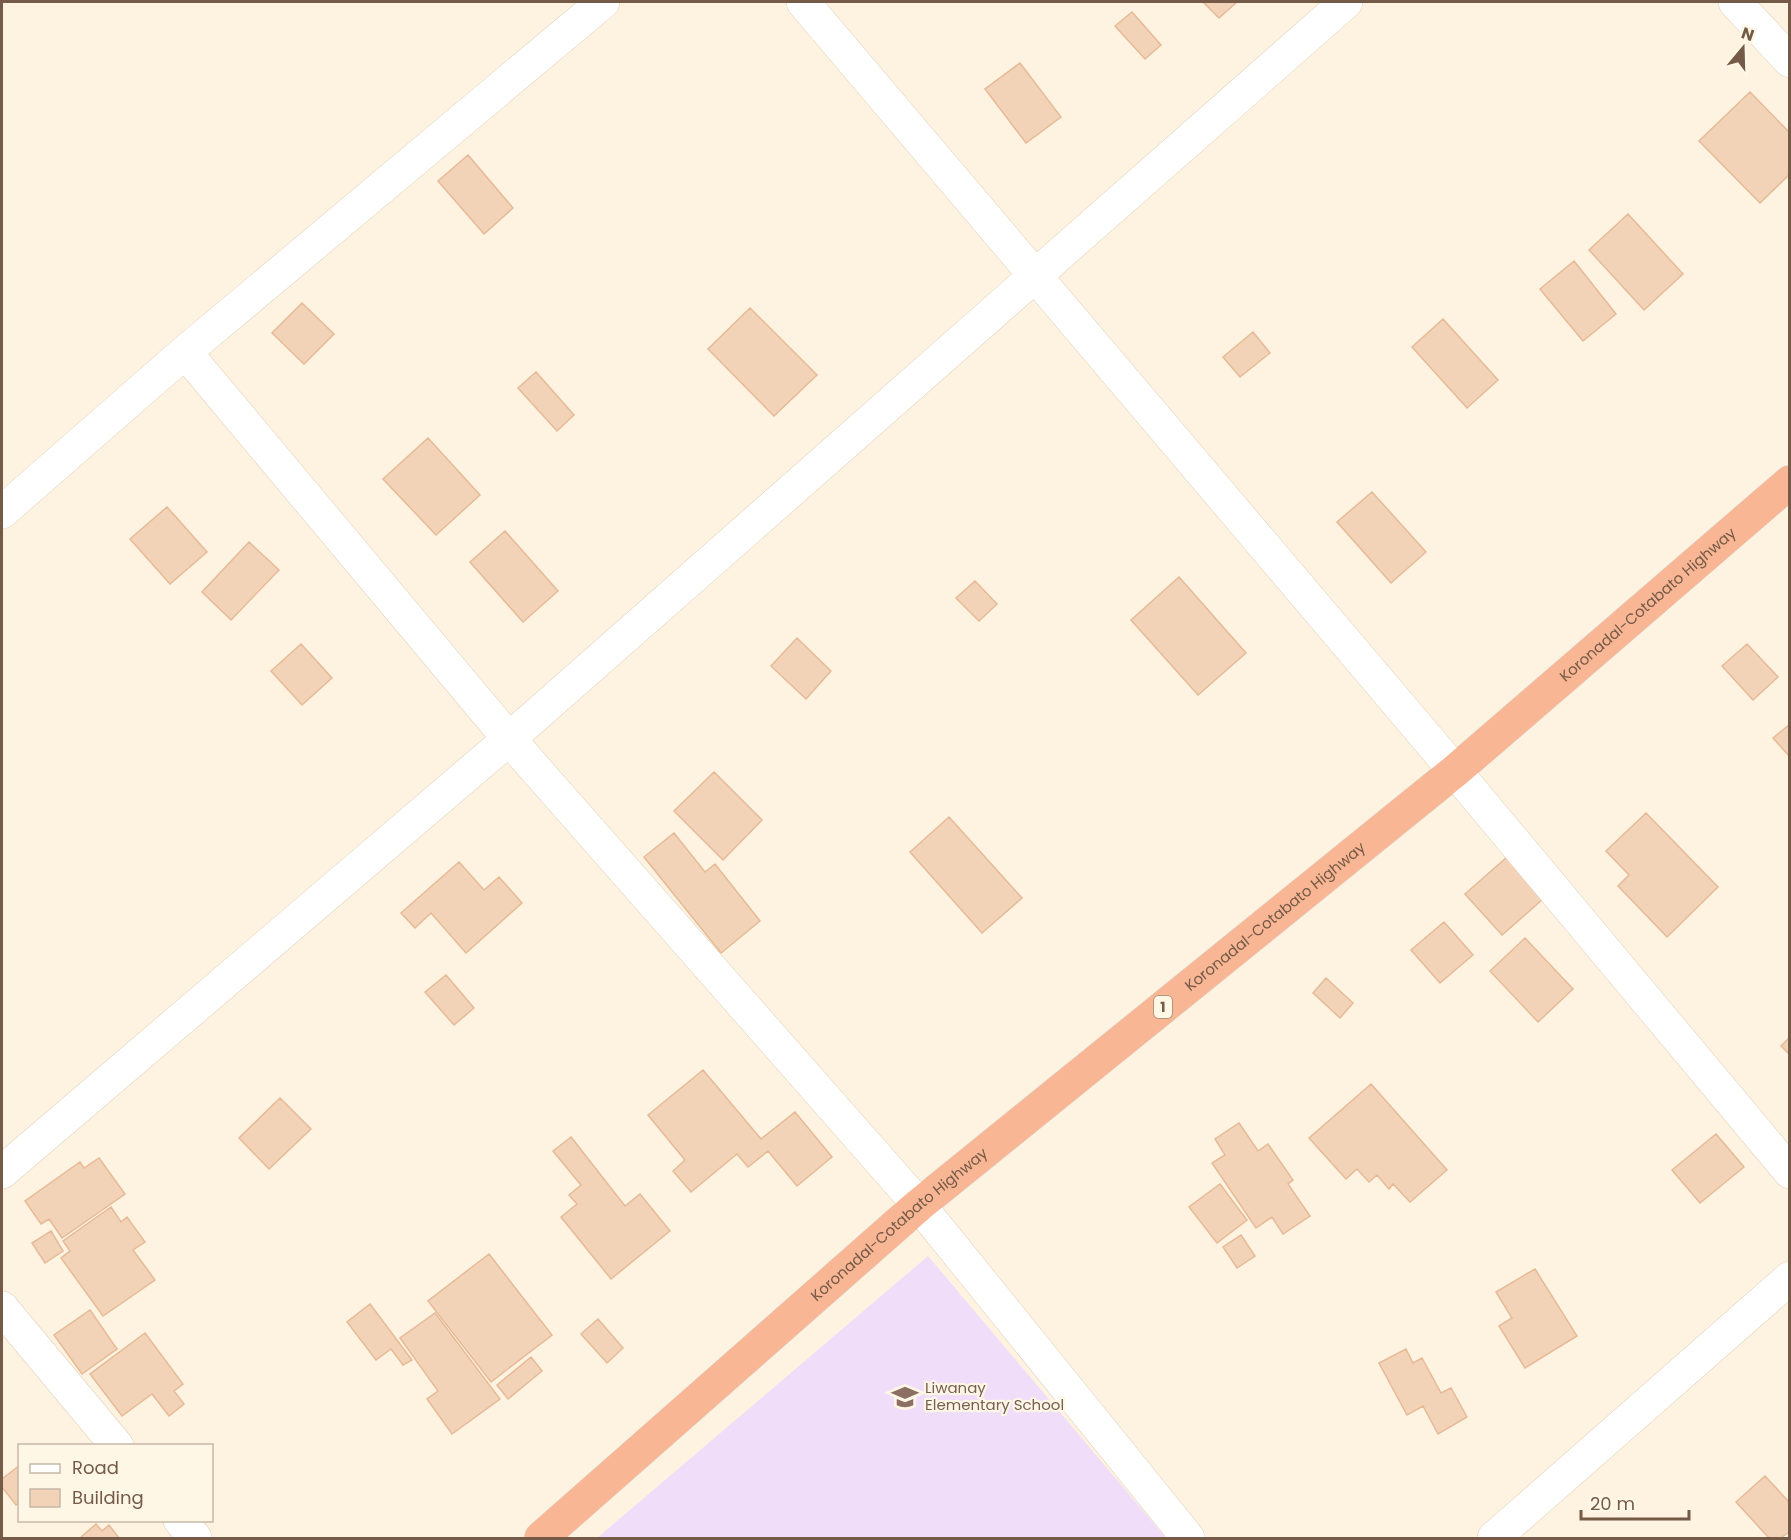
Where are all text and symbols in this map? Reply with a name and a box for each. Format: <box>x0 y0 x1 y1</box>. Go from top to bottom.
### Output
north arrow <box>1713 18 1773 78</box>
text: N <box>1738 21 1757 47</box>
street label: Koronadal-Cotabato Highway <box>1555 522 1741 686</box>
street label: Koronadal-Cotabato Highway <box>1180 836 1370 996</box>
road number: 1 <box>1154 996 1172 1018</box>
street label: Koronadal-Cotabato Highway <box>806 1142 992 1306</box>
place label: Liwanay Elementary School <box>925 1377 1064 1415</box>
school or university icon: Liwanay Elementary School <box>890 1382 920 1412</box>
legend <box>18 1444 213 1522</box>
text: Road <box>72 1455 119 1480</box>
scale bar <box>1581 1483 1689 1521</box>
text: Building <box>72 1485 144 1510</box>
text: 20 m <box>1590 1491 1635 1516</box>

